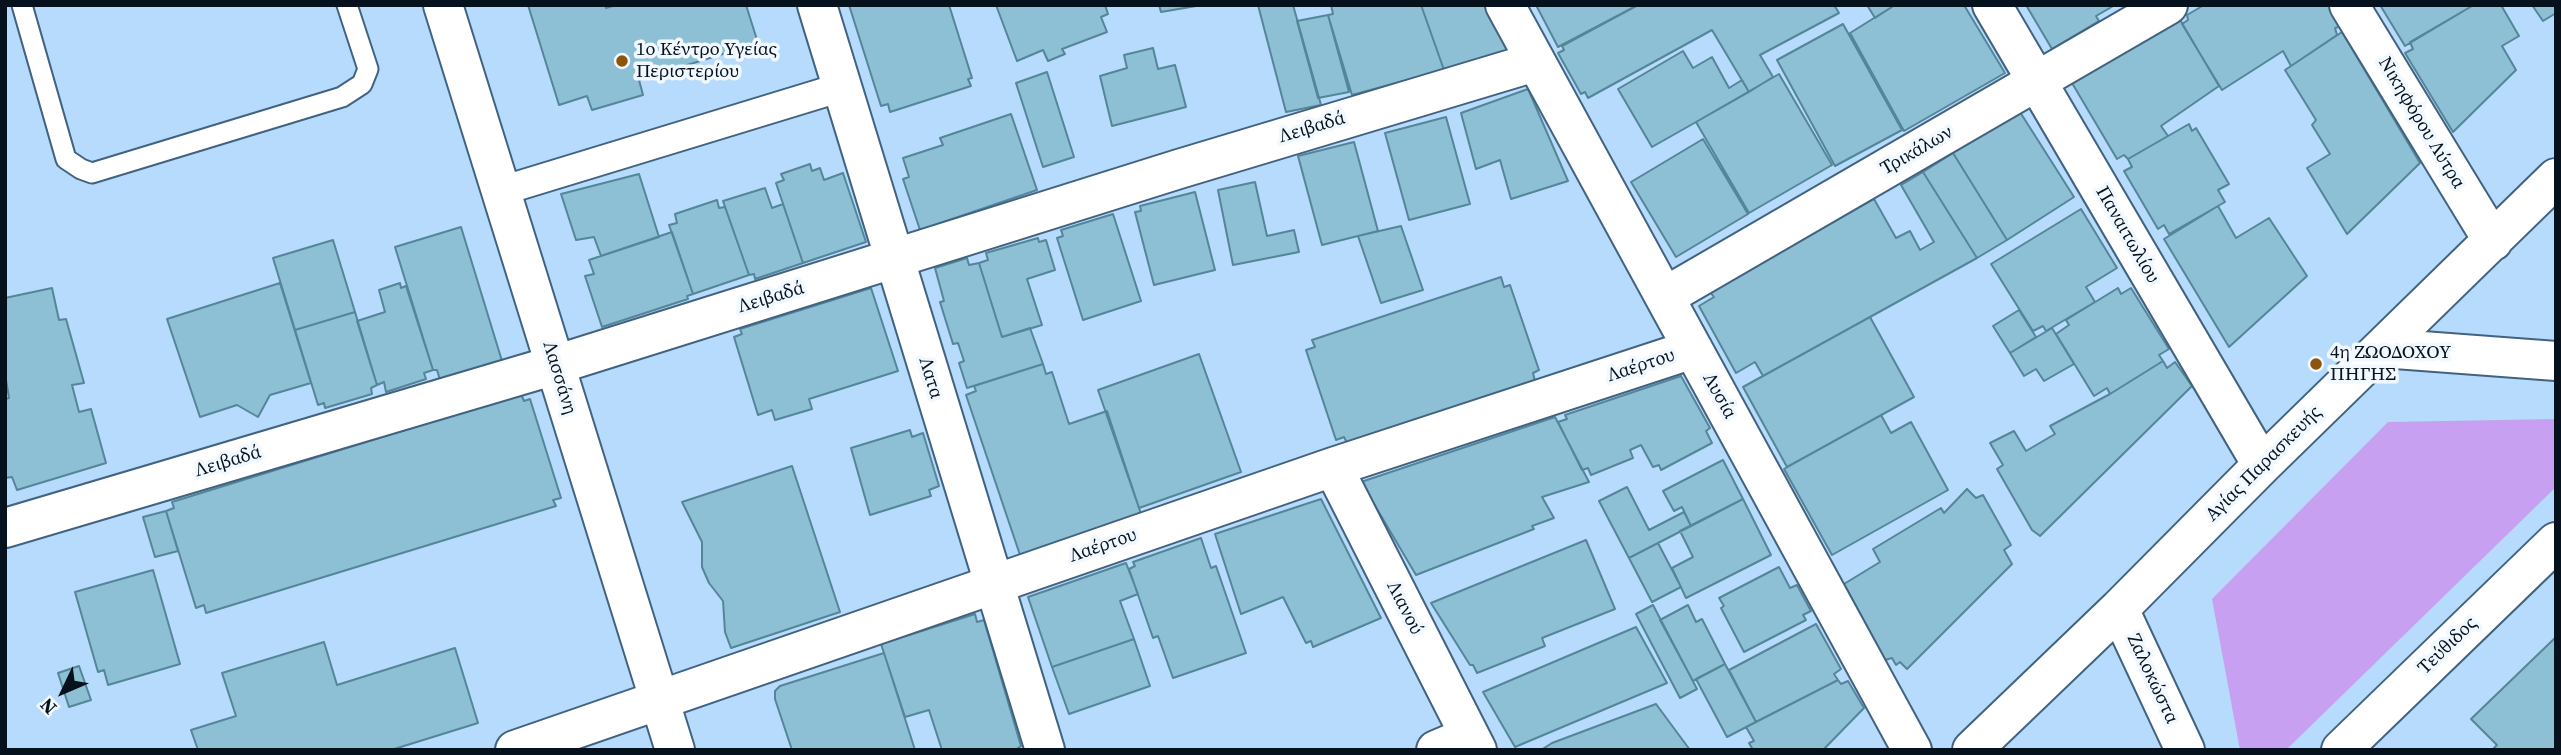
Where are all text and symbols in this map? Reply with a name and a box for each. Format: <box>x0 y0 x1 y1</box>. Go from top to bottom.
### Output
place label: 1ο Κέντρο Υγείας Περιστερίου <box>636 39 777 83</box>
marker: 1ο Κέντρο Υγείας Περιστερίου <box>614 53 630 69</box>
street label: Νικηφόρου Λύτρα <box>2373 53 2469 193</box>
street label: Λειβαδά <box>1276 107 1348 149</box>
street label: Τρικάλων <box>1877 121 1957 181</box>
street label: Παναιτωλίου <box>2090 183 2164 287</box>
street label: Λειβαδά <box>735 277 807 319</box>
street label: Λασσάνη <box>537 339 581 417</box>
place label: 4η ΖΩΟΔΟΧΟΥ ΠΗΓΗΣ <box>2330 342 2451 386</box>
street label: Λαέρτου <box>1604 344 1678 388</box>
street label: Λατα <box>913 354 947 402</box>
marker: 4η ΖΩΟΔΟΧΟΥ ΠΗΓΗΣ <box>2308 356 2324 372</box>
street label: Λυσία <box>1697 369 1741 423</box>
street label: Αγίας Παρασκευής <box>2201 401 2327 527</box>
street label: Λειβαδά <box>192 441 264 483</box>
street label: Λαέρτου <box>1066 524 1140 568</box>
street label: Λιανού <box>1381 577 1427 639</box>
street label: Τεύθιδος <box>2414 612 2482 680</box>
street label: Ζαλοκώστα <box>2121 631 2183 727</box>
north arrow <box>28 657 98 727</box>
text: N <box>34 693 62 721</box>

